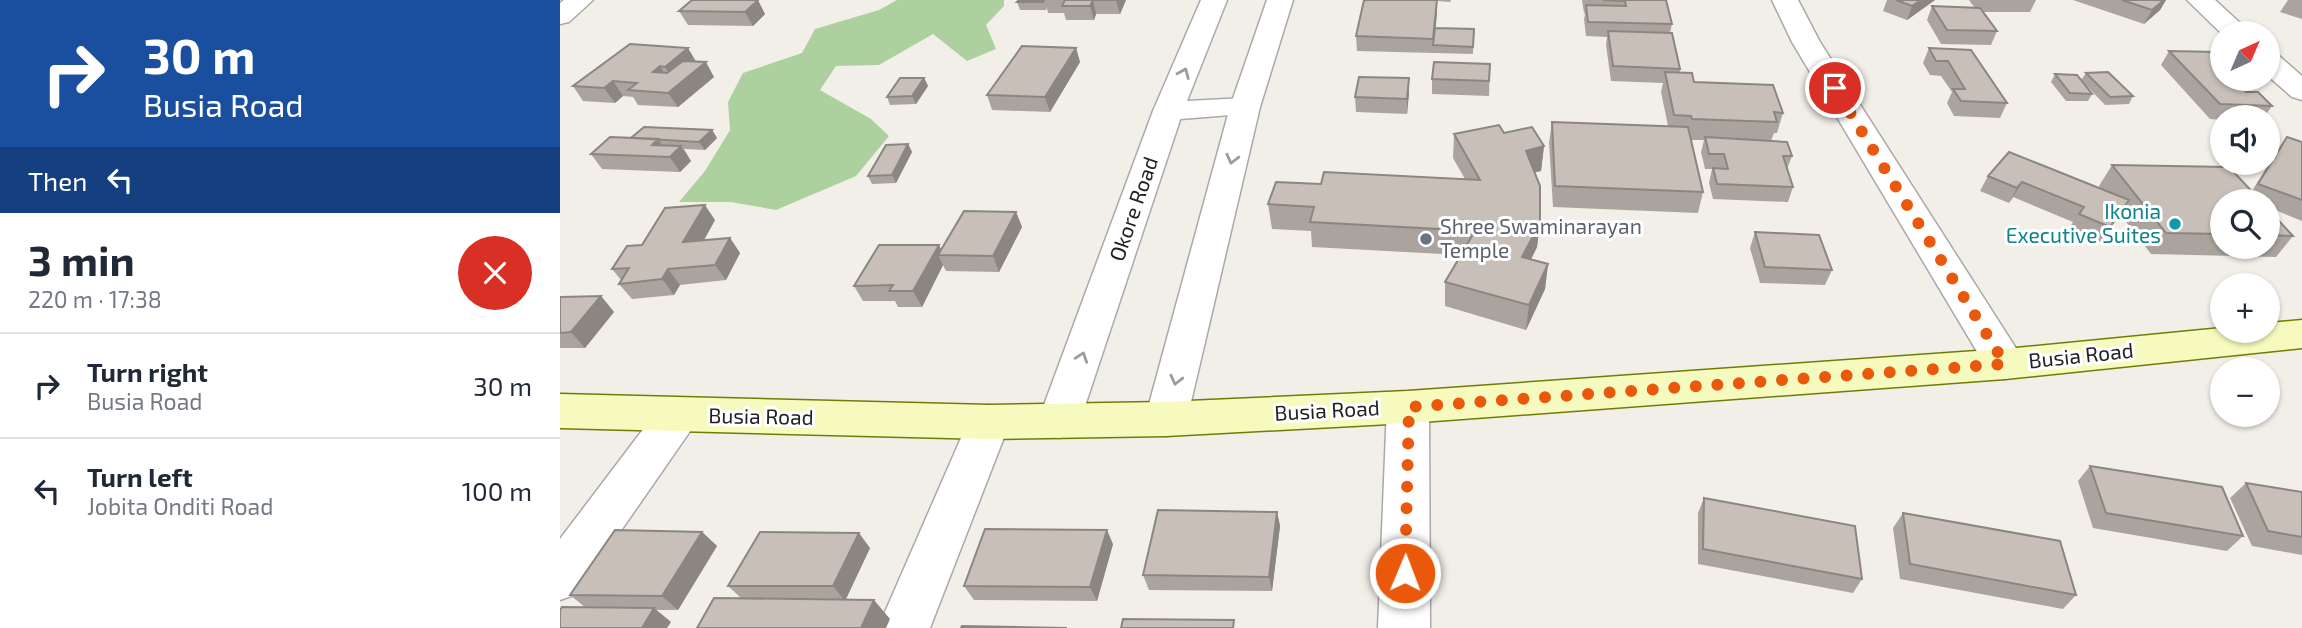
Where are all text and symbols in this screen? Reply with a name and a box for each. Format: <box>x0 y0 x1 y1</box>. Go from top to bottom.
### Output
north arrow <box>2210 21 2280 91</box>
map controls <box>2210 21 2280 427</box>
text: 30 m <box>143 25 255 84</box>
icon: right <box>28 28 119 119</box>
pin <box>1805 58 1865 118</box>
one-way arrow <box>1176 68 1190 81</box>
icon: arrive <box>1816 69 1854 107</box>
text: Busia Road <box>143 85 304 123</box>
button: sound <box>2210 105 2280 175</box>
street label: Okore Road <box>1103 153 1162 264</box>
one-way arrow <box>1226 153 1240 165</box>
icon: left <box>101 161 139 199</box>
text: Then <box>28 165 87 196</box>
button: search <box>2210 189 2280 259</box>
place label: Ikonia Executive Suites <box>2006 198 2161 247</box>
place label: Shree Swaminarayan Temple <box>1440 213 1642 262</box>
marker: Ikonia Executive Suites <box>2167 216 2183 232</box>
marker: Shree Swaminarayan Temple <box>1418 231 1434 247</box>
text: 3 min <box>28 234 135 284</box>
button: close <box>458 236 532 310</box>
button: + <box>2210 273 2280 343</box>
text: 220 m · 17:38 <box>28 285 162 313</box>
street label: Busia Road <box>2027 337 2135 372</box>
one-way arrow <box>1074 351 1088 363</box>
text: Turn right <box>87 356 208 387</box>
button: − <box>2210 357 2280 427</box>
icon: right <box>28 367 66 405</box>
text: 30 m <box>473 370 532 401</box>
one-way arrow <box>1170 374 1184 386</box>
text: Busia Road <box>87 387 202 415</box>
street label: Busia Road <box>1274 394 1380 425</box>
street label: Busia Road <box>708 402 814 429</box>
text: Turn left <box>87 461 193 492</box>
icon: left <box>28 472 66 510</box>
text: 100 m <box>462 475 532 506</box>
text: Jobita Onditi Road <box>87 492 273 520</box>
position arrow <box>1368 536 1442 610</box>

